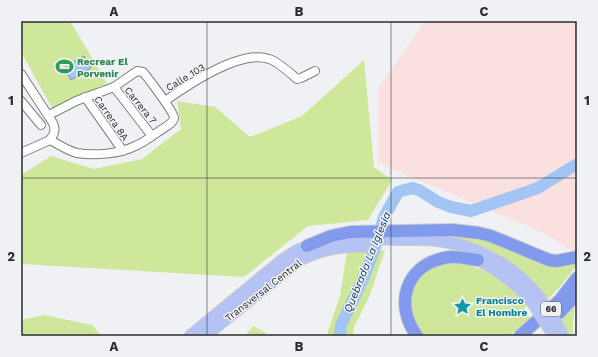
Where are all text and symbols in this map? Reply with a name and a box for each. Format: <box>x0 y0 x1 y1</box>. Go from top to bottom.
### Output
text: A <box>110 4 119 19</box>
text: B <box>295 4 304 19</box>
text: C <box>480 4 489 19</box>
place label: Recrear El Porvenir <box>77 56 128 79</box>
sports icon: Recrear El Porvenir <box>54 57 74 77</box>
street label: Calle 103 <box>164 61 207 93</box>
street label: Carrera 7 <box>122 85 159 126</box>
text: 1 <box>8 93 14 108</box>
text: 1 <box>584 93 590 108</box>
street label: Carrera 8A <box>92 94 131 143</box>
water label: Quebrada La Iglesia <box>341 210 394 314</box>
text: 2 <box>7 249 15 264</box>
text: 2 <box>583 249 591 264</box>
street label: Transversal Central <box>223 257 304 324</box>
place label: Francisco El Hombre <box>476 295 528 318</box>
place icon: Francisco El Hombre <box>453 296 473 316</box>
road number: 66 <box>541 302 561 316</box>
text: A <box>110 339 119 354</box>
text: B <box>295 339 304 354</box>
text: C <box>480 339 489 354</box>

